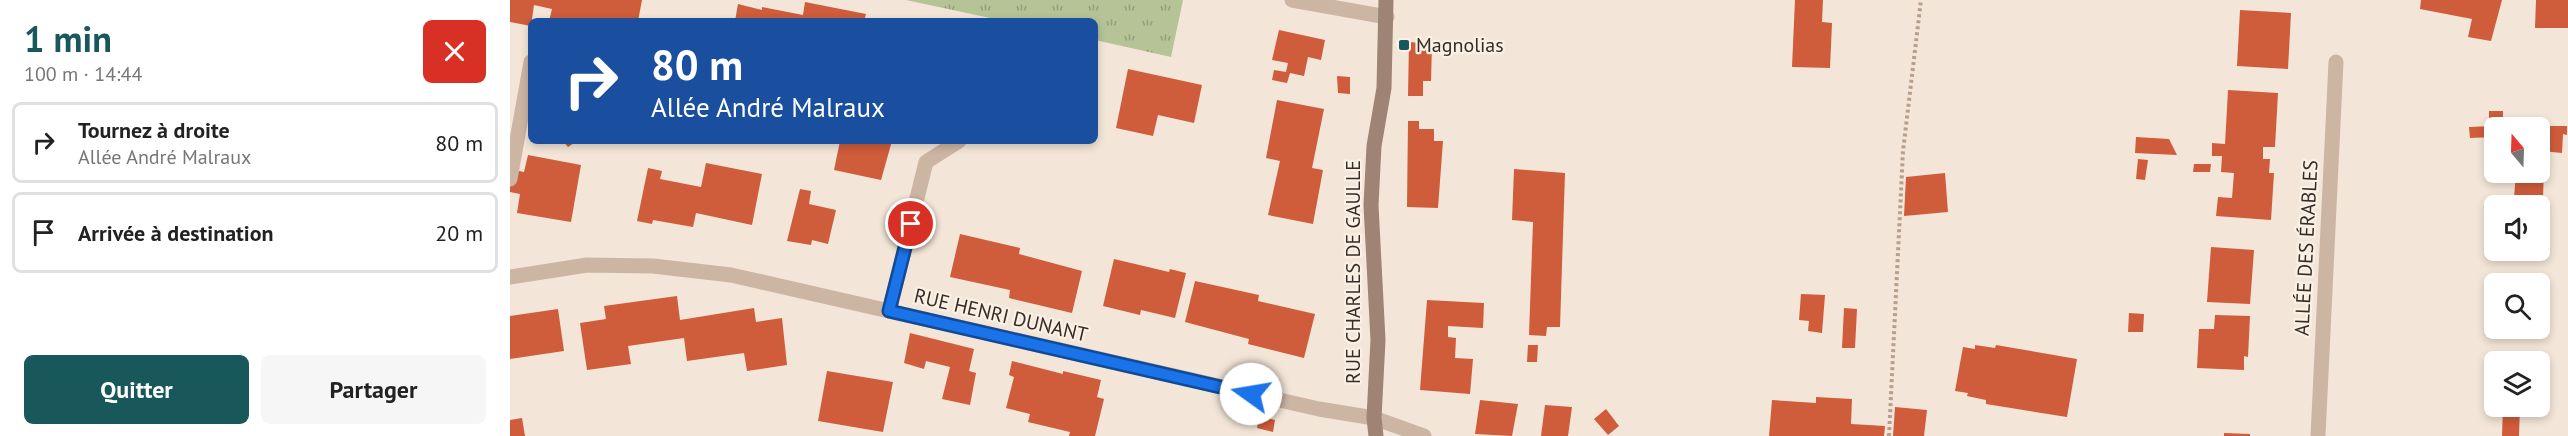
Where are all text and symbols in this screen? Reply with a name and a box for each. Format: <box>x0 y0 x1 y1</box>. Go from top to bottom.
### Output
text: 1 min <box>24 15 112 62</box>
button: close <box>423 20 486 83</box>
place label: Magnolias <box>1416 32 1504 58</box>
text: 80 m <box>651 37 743 92</box>
marker: Magnolias <box>1397 38 1411 52</box>
icon: right <box>552 42 630 120</box>
text: 100 m · 14:44 <box>24 61 142 87</box>
text: Allée André Malraux <box>651 90 885 124</box>
text: Tournez à droite <box>78 116 230 144</box>
north arrow <box>2484 117 2550 183</box>
map controls <box>2484 117 2550 417</box>
icon: right <box>27 126 60 159</box>
text: 80 m <box>435 129 483 157</box>
text: Allée André Malraux <box>78 144 251 170</box>
street label: ALLÉE DES ÉRABLES <box>2288 159 2324 337</box>
street label: RUE CHARLES DE GAULLE <box>1340 160 1366 384</box>
button: sound <box>2484 195 2550 261</box>
pin <box>885 198 936 249</box>
icon: arrive <box>894 207 927 240</box>
icon: arrive <box>27 216 60 249</box>
text: Arrivée à destination <box>78 219 274 247</box>
text: 20 m <box>435 219 483 247</box>
button: search <box>2484 273 2550 339</box>
street label: RUE HENRI DUNANT <box>912 282 1090 348</box>
button: layers <box>2484 351 2550 417</box>
button: Quitter <box>24 355 249 424</box>
button: Partager <box>261 355 486 424</box>
position arrow <box>1219 362 1283 426</box>

